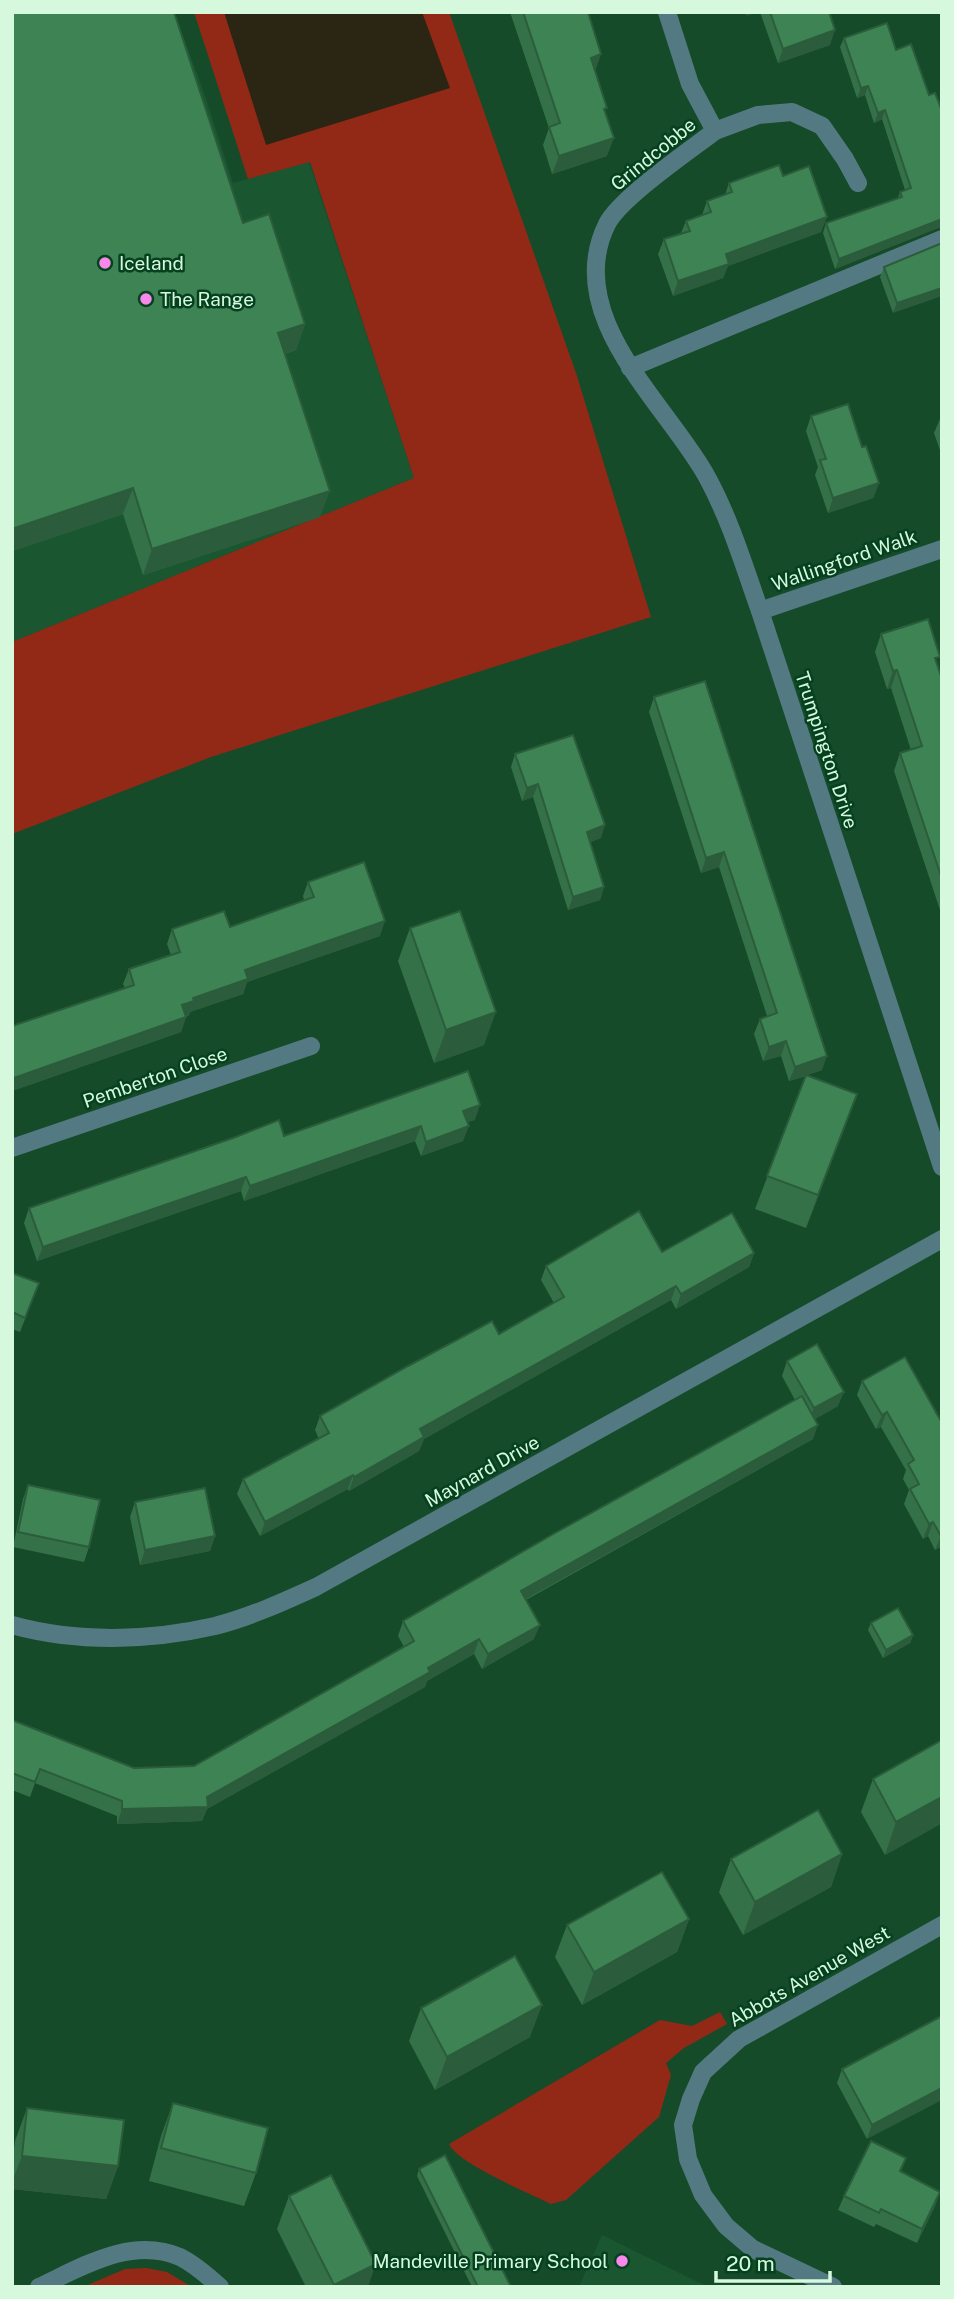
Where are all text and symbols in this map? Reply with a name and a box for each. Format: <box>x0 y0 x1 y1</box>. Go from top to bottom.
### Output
street label: Grindcobbe <box>606 113 700 195</box>
place label: Iceland <box>119 252 184 274</box>
marker: Iceland <box>97 255 113 271</box>
place label: The Range <box>160 288 254 310</box>
marker: The Range <box>138 291 154 307</box>
street label: Wallingford Walk <box>769 525 920 595</box>
street label: Trumpington Drive <box>791 669 863 831</box>
street label: Pemberton Close <box>80 1042 230 1112</box>
street label: Maynard Drive <box>421 1431 543 1511</box>
street label: Abbots Avenue West <box>725 1921 893 2031</box>
scale bar <box>716 2240 830 2284</box>
place label: Mandeville Primary School <box>373 2250 608 2272</box>
text: 20 m <box>726 2251 775 2276</box>
marker: Mandeville Primary School <box>614 2253 630 2269</box>

